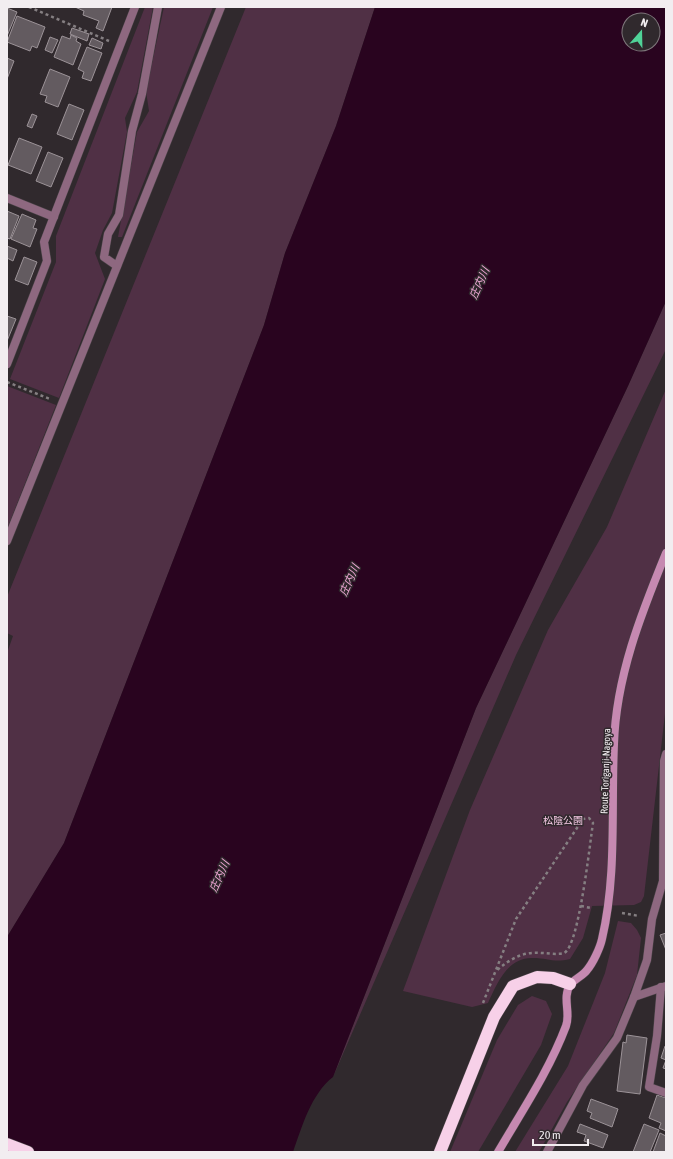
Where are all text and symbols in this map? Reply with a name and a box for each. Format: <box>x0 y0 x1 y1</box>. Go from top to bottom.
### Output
north arrow <box>621 12 661 52</box>
text: N <box>639 16 650 29</box>
water label: 庄内川 <box>467 265 492 301</box>
water label: 庄内川 <box>337 562 362 598</box>
street label: Route Toriganji-Nagoya <box>599 728 613 814</box>
park label: 松陰公園 <box>543 815 583 826</box>
water label: 庄内川 <box>207 858 232 894</box>
scale bar <box>533 1121 588 1147</box>
text: 20 m <box>539 1128 561 1142</box>

